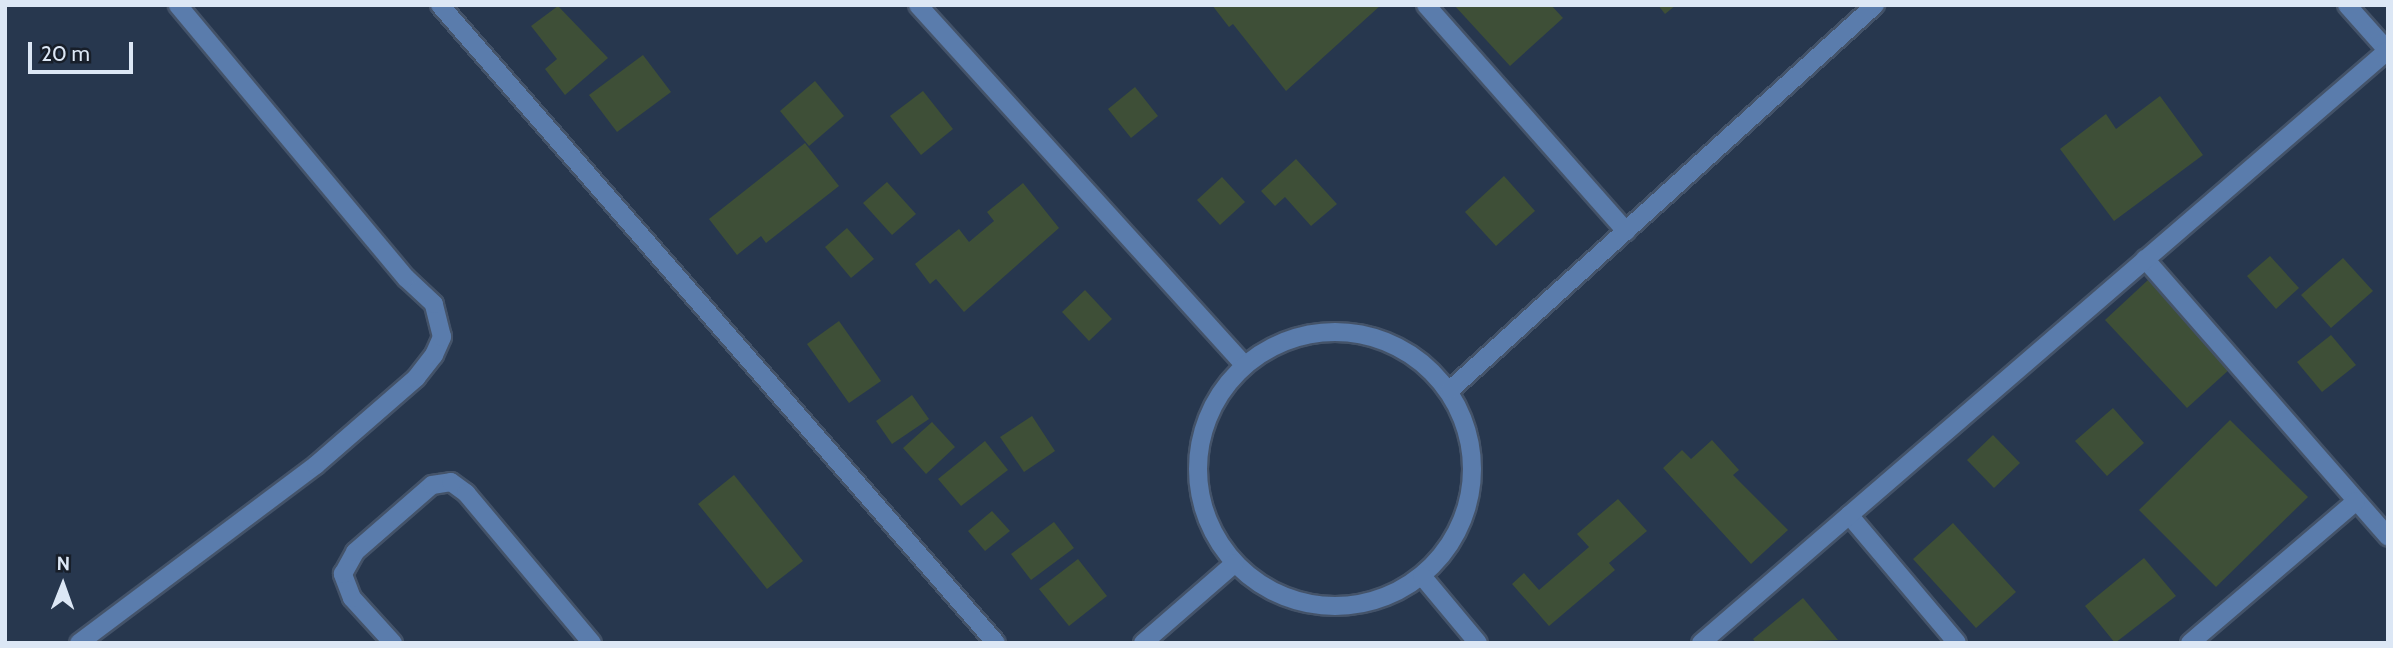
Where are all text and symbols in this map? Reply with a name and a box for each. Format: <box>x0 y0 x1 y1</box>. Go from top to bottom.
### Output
scale bar <box>32 28 136 72</box>
text: 20 m <box>41 41 90 66</box>
north arrow <box>28 550 98 620</box>
text: N <box>56 552 70 575</box>

